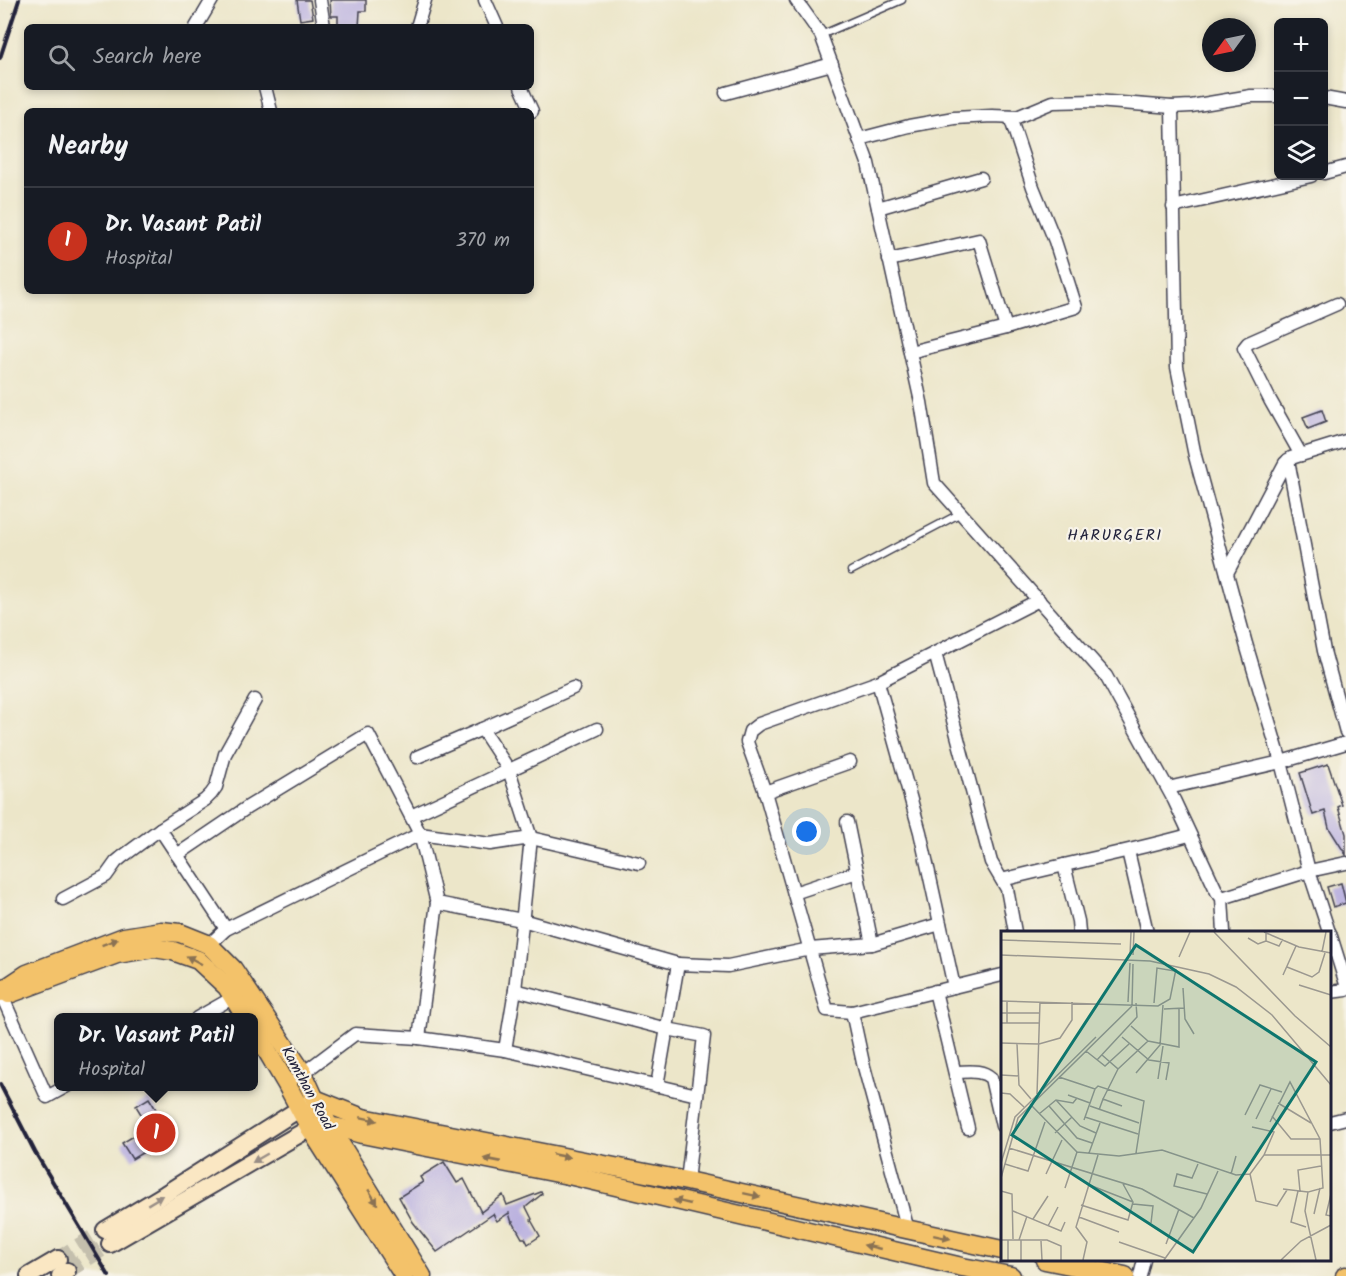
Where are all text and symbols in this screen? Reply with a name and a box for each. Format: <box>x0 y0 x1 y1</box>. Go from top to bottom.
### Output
north arrow <box>1202 18 1256 72</box>
map controls <box>1274 18 1328 180</box>
button: + <box>1274 18 1328 72</box>
search box <box>24 24 534 90</box>
text: Search here <box>93 40 201 75</box>
icon: search <box>45 41 78 74</box>
button: − <box>1274 72 1328 126</box>
text: Nearby <box>48 126 128 168</box>
button: layers <box>1274 126 1328 180</box>
text: Dr. Vasant Patil <box>105 208 261 243</box>
text: 1 <box>64 225 71 257</box>
text: 370 m <box>455 225 510 257</box>
text: Hospital <box>105 243 172 275</box>
district label: HARURGERI <box>1067 523 1163 548</box>
your location <box>792 817 821 846</box>
inset map <box>1001 931 1331 1261</box>
one-way arrow <box>101 937 119 947</box>
one-way arrow <box>185 955 202 965</box>
popup <box>54 1013 258 1091</box>
text: Dr. Vasant Patil <box>78 1019 234 1054</box>
street label: Kamthan Road <box>274 1042 340 1135</box>
text: Hospital <box>78 1054 145 1086</box>
pin: 1 <box>136 1110 176 1156</box>
one-way arrow <box>360 1114 379 1124</box>
one-way arrow <box>252 1152 268 1163</box>
one-way arrow <box>551 1152 570 1161</box>
one-way arrow <box>482 1155 501 1164</box>
one-way arrow <box>367 1189 378 1205</box>
one-way arrow <box>743 1191 761 1201</box>
one-way arrow <box>147 1195 163 1206</box>
one-way arrow <box>673 1196 691 1206</box>
one-way arrow <box>933 1233 952 1242</box>
one-way arrow <box>863 1241 881 1251</box>

